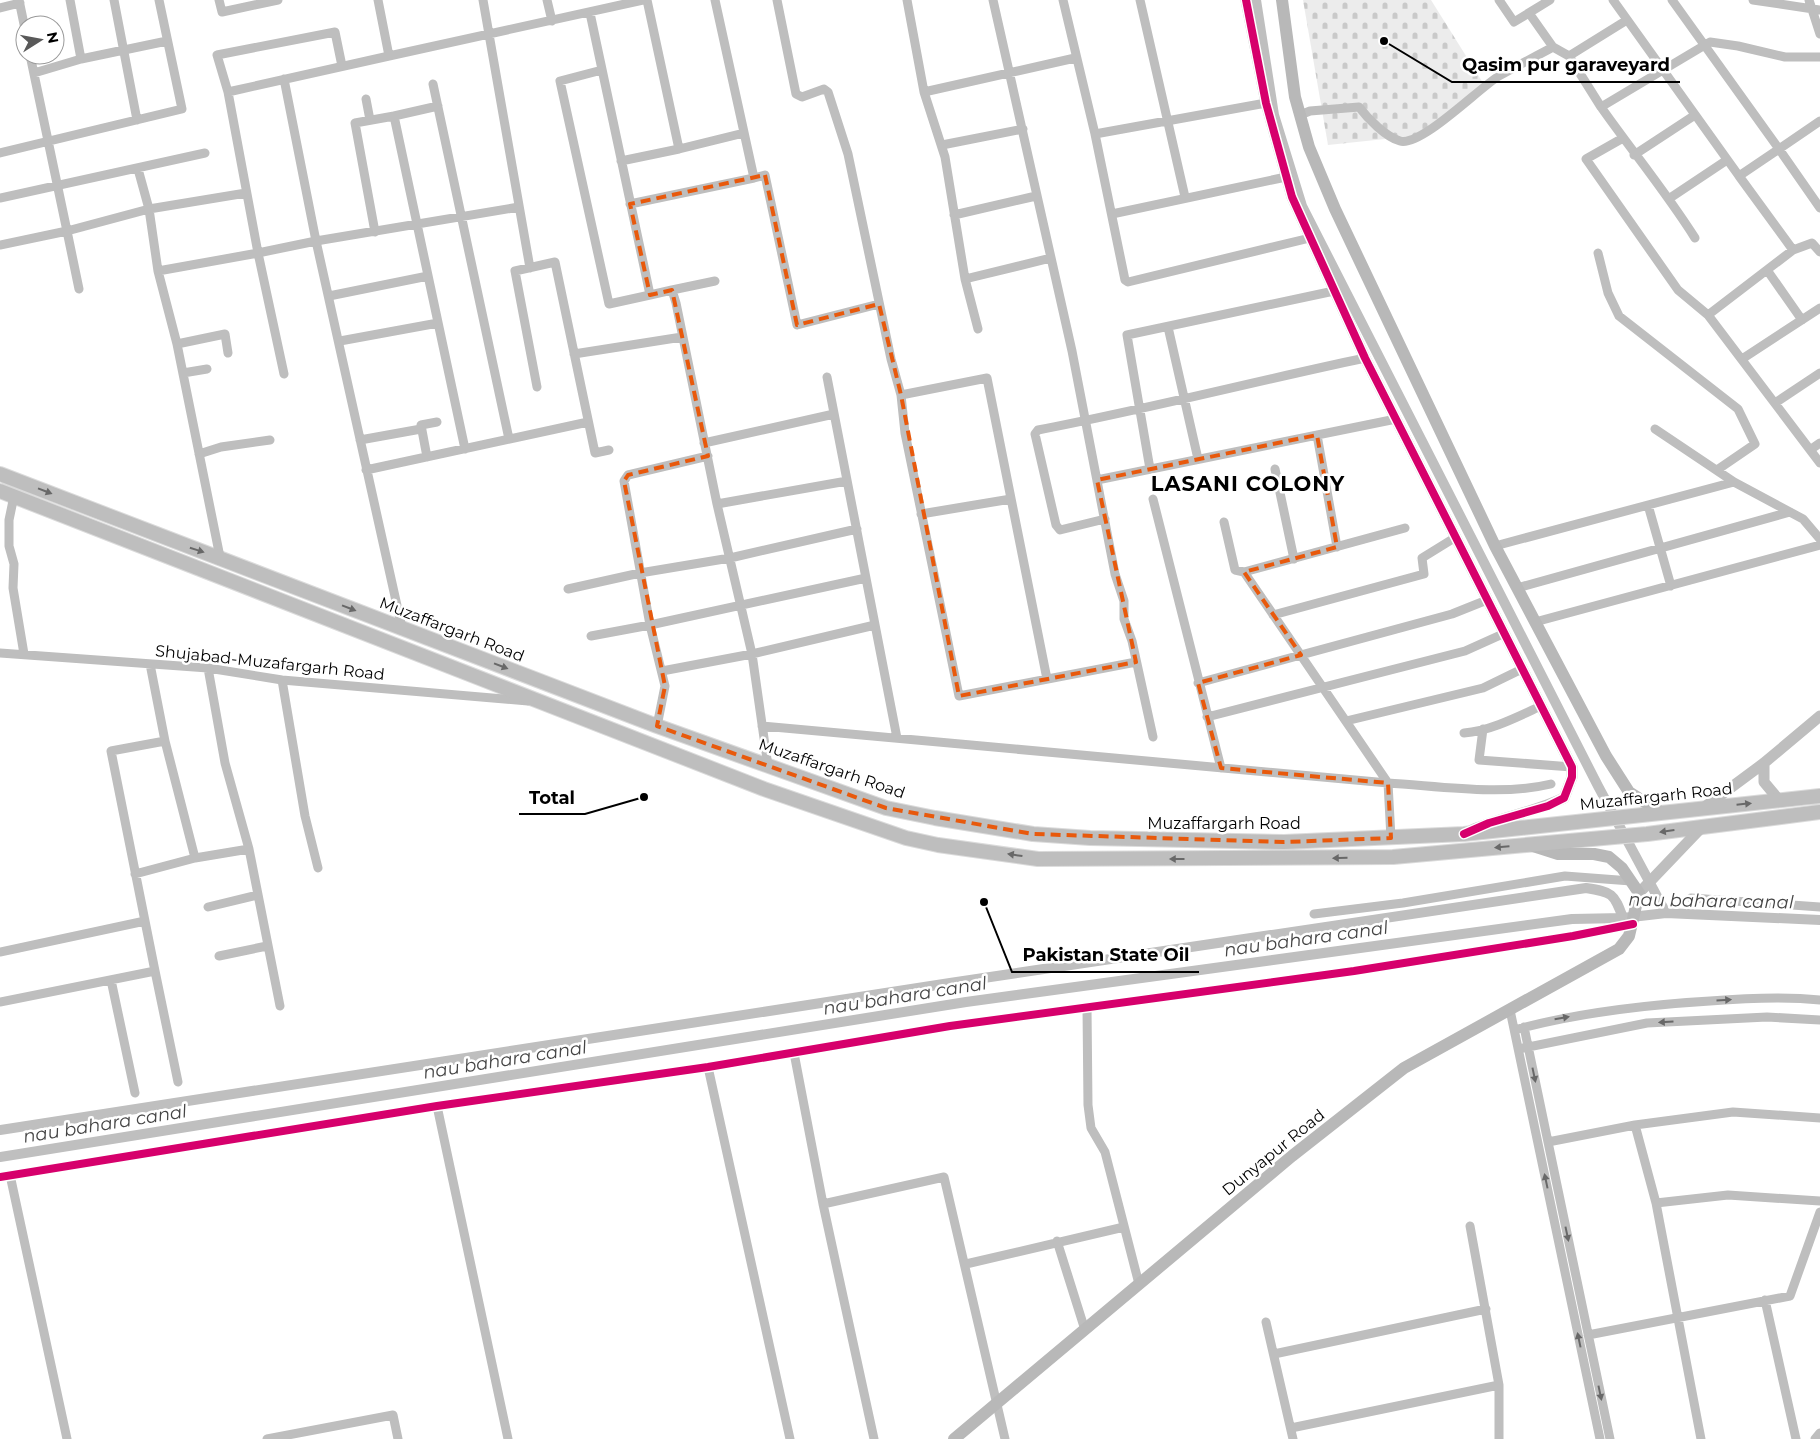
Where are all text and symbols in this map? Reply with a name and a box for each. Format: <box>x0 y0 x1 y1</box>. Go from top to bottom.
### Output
north arrow <box>15 15 65 65</box>
text: N <box>43 30 63 45</box>
callout: Qasim pur garaveyard <box>1452 49 1680 82</box>
text: Qasim pur garaveyard <box>1462 54 1670 76</box>
district label: LASANI COLONY <box>1151 471 1345 496</box>
one-way arrow <box>38 488 53 496</box>
one-way arrow <box>190 546 205 554</box>
street label: Muzaffargarh Road <box>377 593 527 666</box>
one-way arrow <box>342 604 356 612</box>
street label: Shujabad-Muzafargarh Road <box>154 641 386 684</box>
one-way arrow <box>493 663 508 670</box>
street label: Muzaffargarh Road <box>756 734 908 802</box>
street label: Muzaffargarh Road <box>1579 779 1733 814</box>
callout: Total <box>519 781 585 814</box>
text: Total <box>529 787 575 809</box>
one-way arrow <box>1737 800 1753 808</box>
street label: Muzaffargarh Road <box>1147 814 1301 833</box>
one-way arrow <box>1659 827 1675 835</box>
one-way arrow <box>1493 843 1509 851</box>
one-way arrow <box>1006 851 1022 859</box>
one-way arrow <box>1331 854 1347 862</box>
one-way arrow <box>1169 855 1185 863</box>
water label: nau bahara canal <box>1628 889 1794 913</box>
water label: nau bahara canal <box>1223 917 1390 961</box>
callout: Pakistan State Oil <box>1012 939 1199 972</box>
text: Pakistan State Oil <box>1022 944 1190 966</box>
water label: nau bahara canal <box>822 972 988 1020</box>
one-way arrow <box>1716 995 1732 1003</box>
one-way arrow <box>1555 1014 1571 1022</box>
one-way arrow <box>1658 1019 1674 1027</box>
water label: nau bahara canal <box>422 1036 588 1084</box>
one-way arrow <box>1530 1067 1538 1083</box>
water label: nau bahara canal <box>22 1100 188 1148</box>
street label: Dunyapur Road <box>1218 1105 1328 1200</box>
one-way arrow <box>1542 1173 1550 1188</box>
one-way arrow <box>1563 1226 1571 1241</box>
one-way arrow <box>1575 1332 1583 1347</box>
one-way arrow <box>1597 1385 1605 1401</box>

